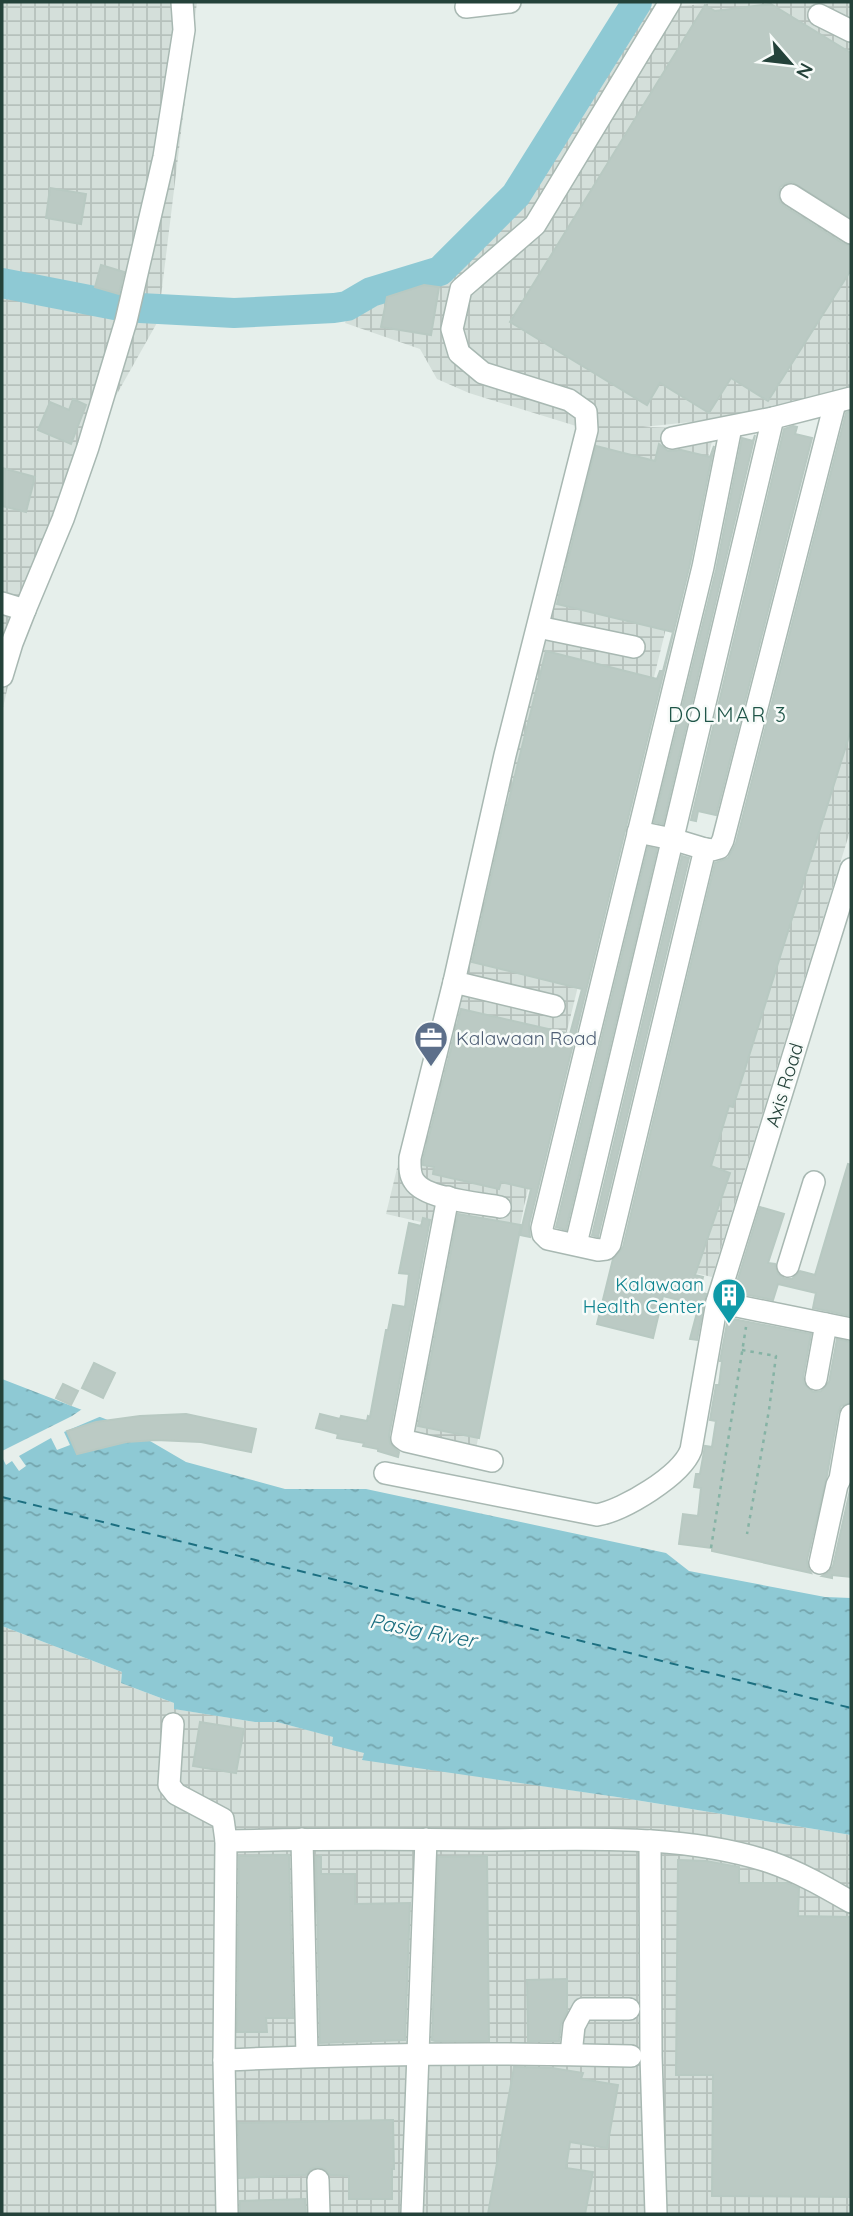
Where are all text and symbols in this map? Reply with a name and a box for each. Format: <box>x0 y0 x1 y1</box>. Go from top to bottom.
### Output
north arrow <box>755 28 825 98</box>
text: N <box>791 59 819 83</box>
district label: DOLMAR 3 <box>668 701 788 727</box>
office icon: Kalawaan Road <box>412 1019 450 1068</box>
place label: Kalawaan Road <box>456 1026 597 1050</box>
street label: Axis Road <box>760 1040 808 1130</box>
place label: Kalawaan Health Center <box>583 1272 705 1318</box>
building icon: Kalawaan Health Center <box>710 1276 748 1325</box>
water label: Pasig River <box>368 1607 481 1654</box>

